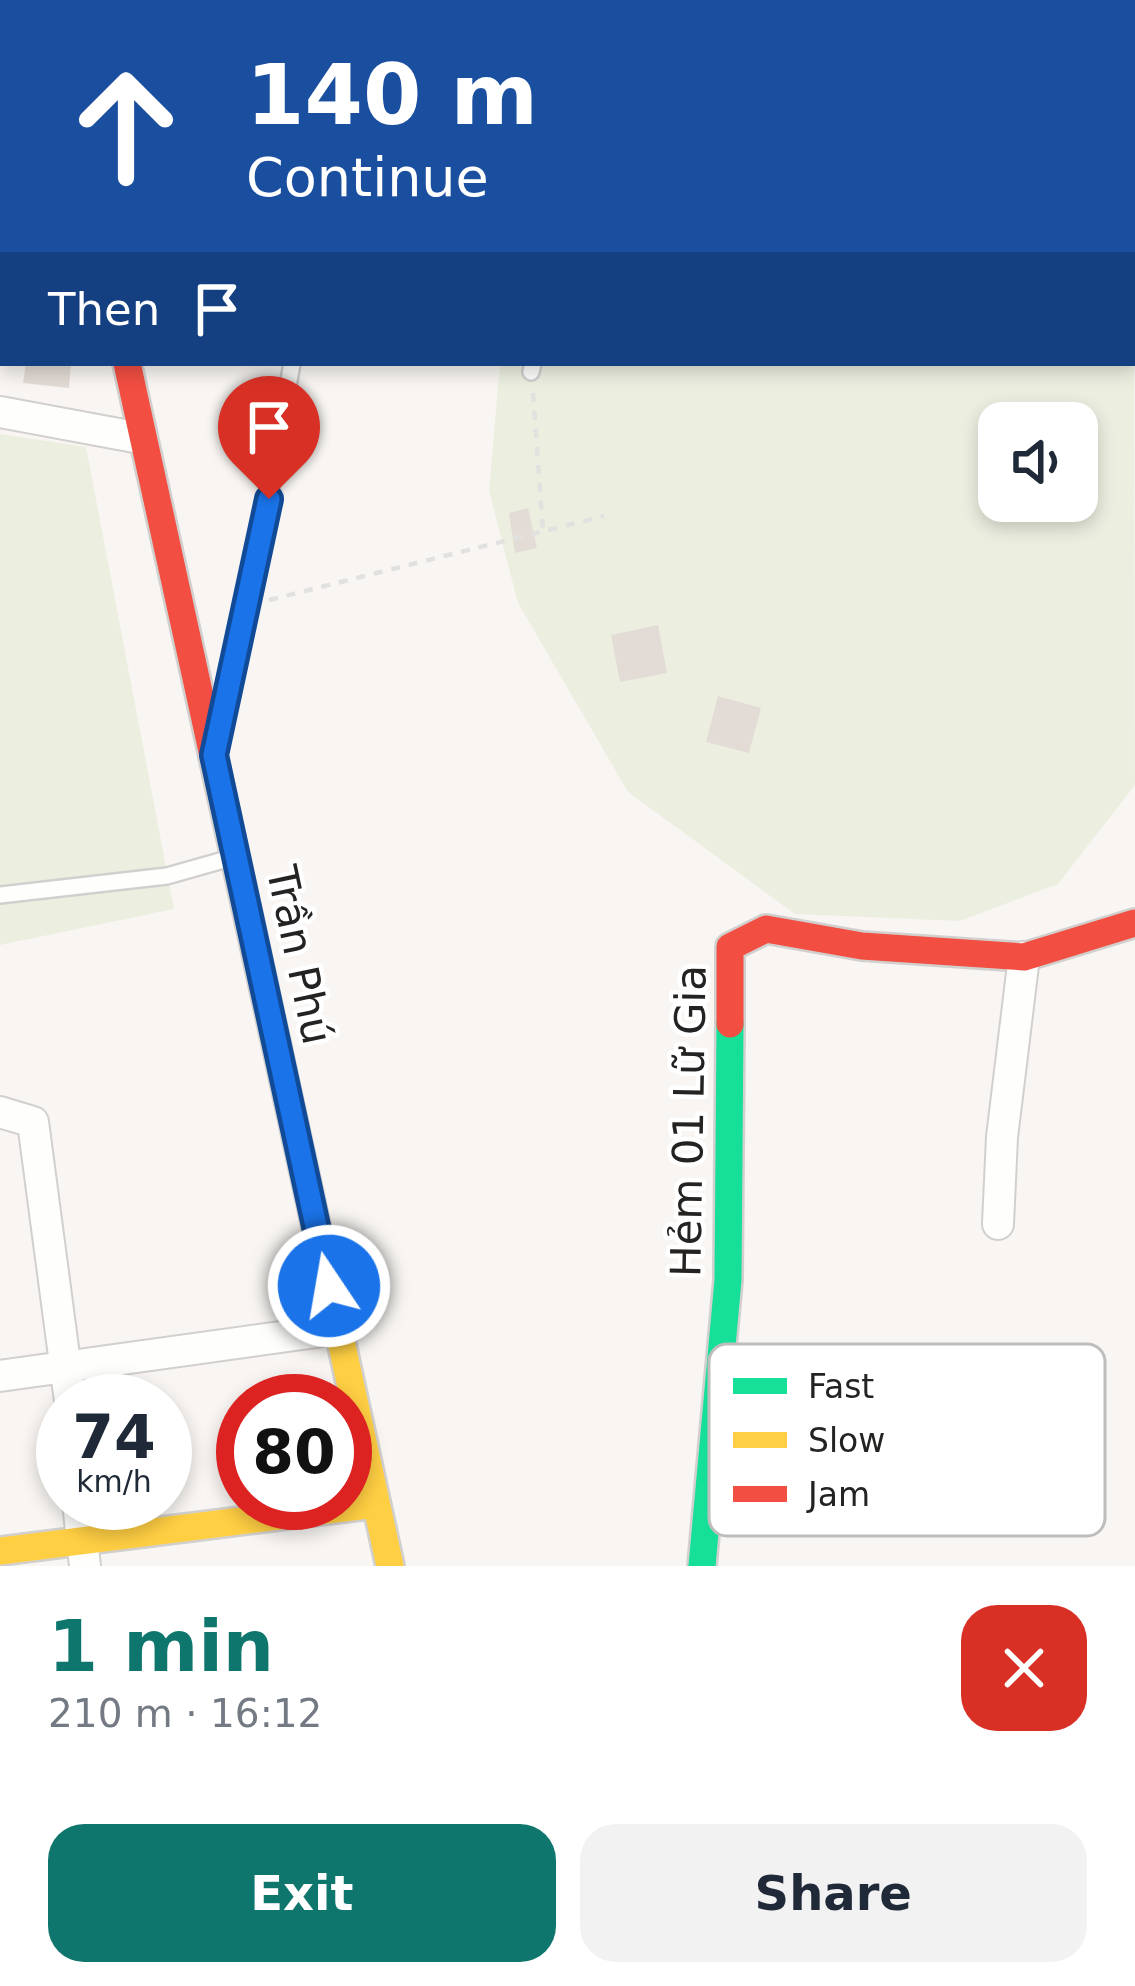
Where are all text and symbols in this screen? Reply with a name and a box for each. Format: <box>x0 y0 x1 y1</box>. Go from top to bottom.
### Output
text: 140 m <box>246 46 538 144</box>
icon: ahead <box>48 48 204 204</box>
text: Continue <box>246 146 489 209</box>
icon: arrive <box>184 276 250 342</box>
text: Then <box>48 283 160 336</box>
pin <box>218 376 320 499</box>
icon: arrive <box>236 394 302 460</box>
map controls <box>978 402 1098 522</box>
button: sound <box>978 402 1098 522</box>
street label: Trần Phú <box>257 860 342 1049</box>
street label: Hẻm 01 Lữ Gia <box>661 965 716 1277</box>
position arrow <box>266 1223 392 1349</box>
legend <box>709 1344 1105 1536</box>
text: Fast <box>808 1367 874 1406</box>
speed limit sign: 80 <box>216 1374 372 1530</box>
text: 74 <box>72 1402 156 1472</box>
text: Slow <box>808 1421 885 1460</box>
text: km/h <box>76 1464 152 1499</box>
text: Jam <box>806 1475 870 1514</box>
text: 1 min <box>48 1604 274 1688</box>
button: close <box>961 1605 1087 1731</box>
text: 210 m · 16:12 <box>48 1691 322 1736</box>
button: Exit <box>48 1824 556 1962</box>
button: Share <box>580 1824 1087 1962</box>

